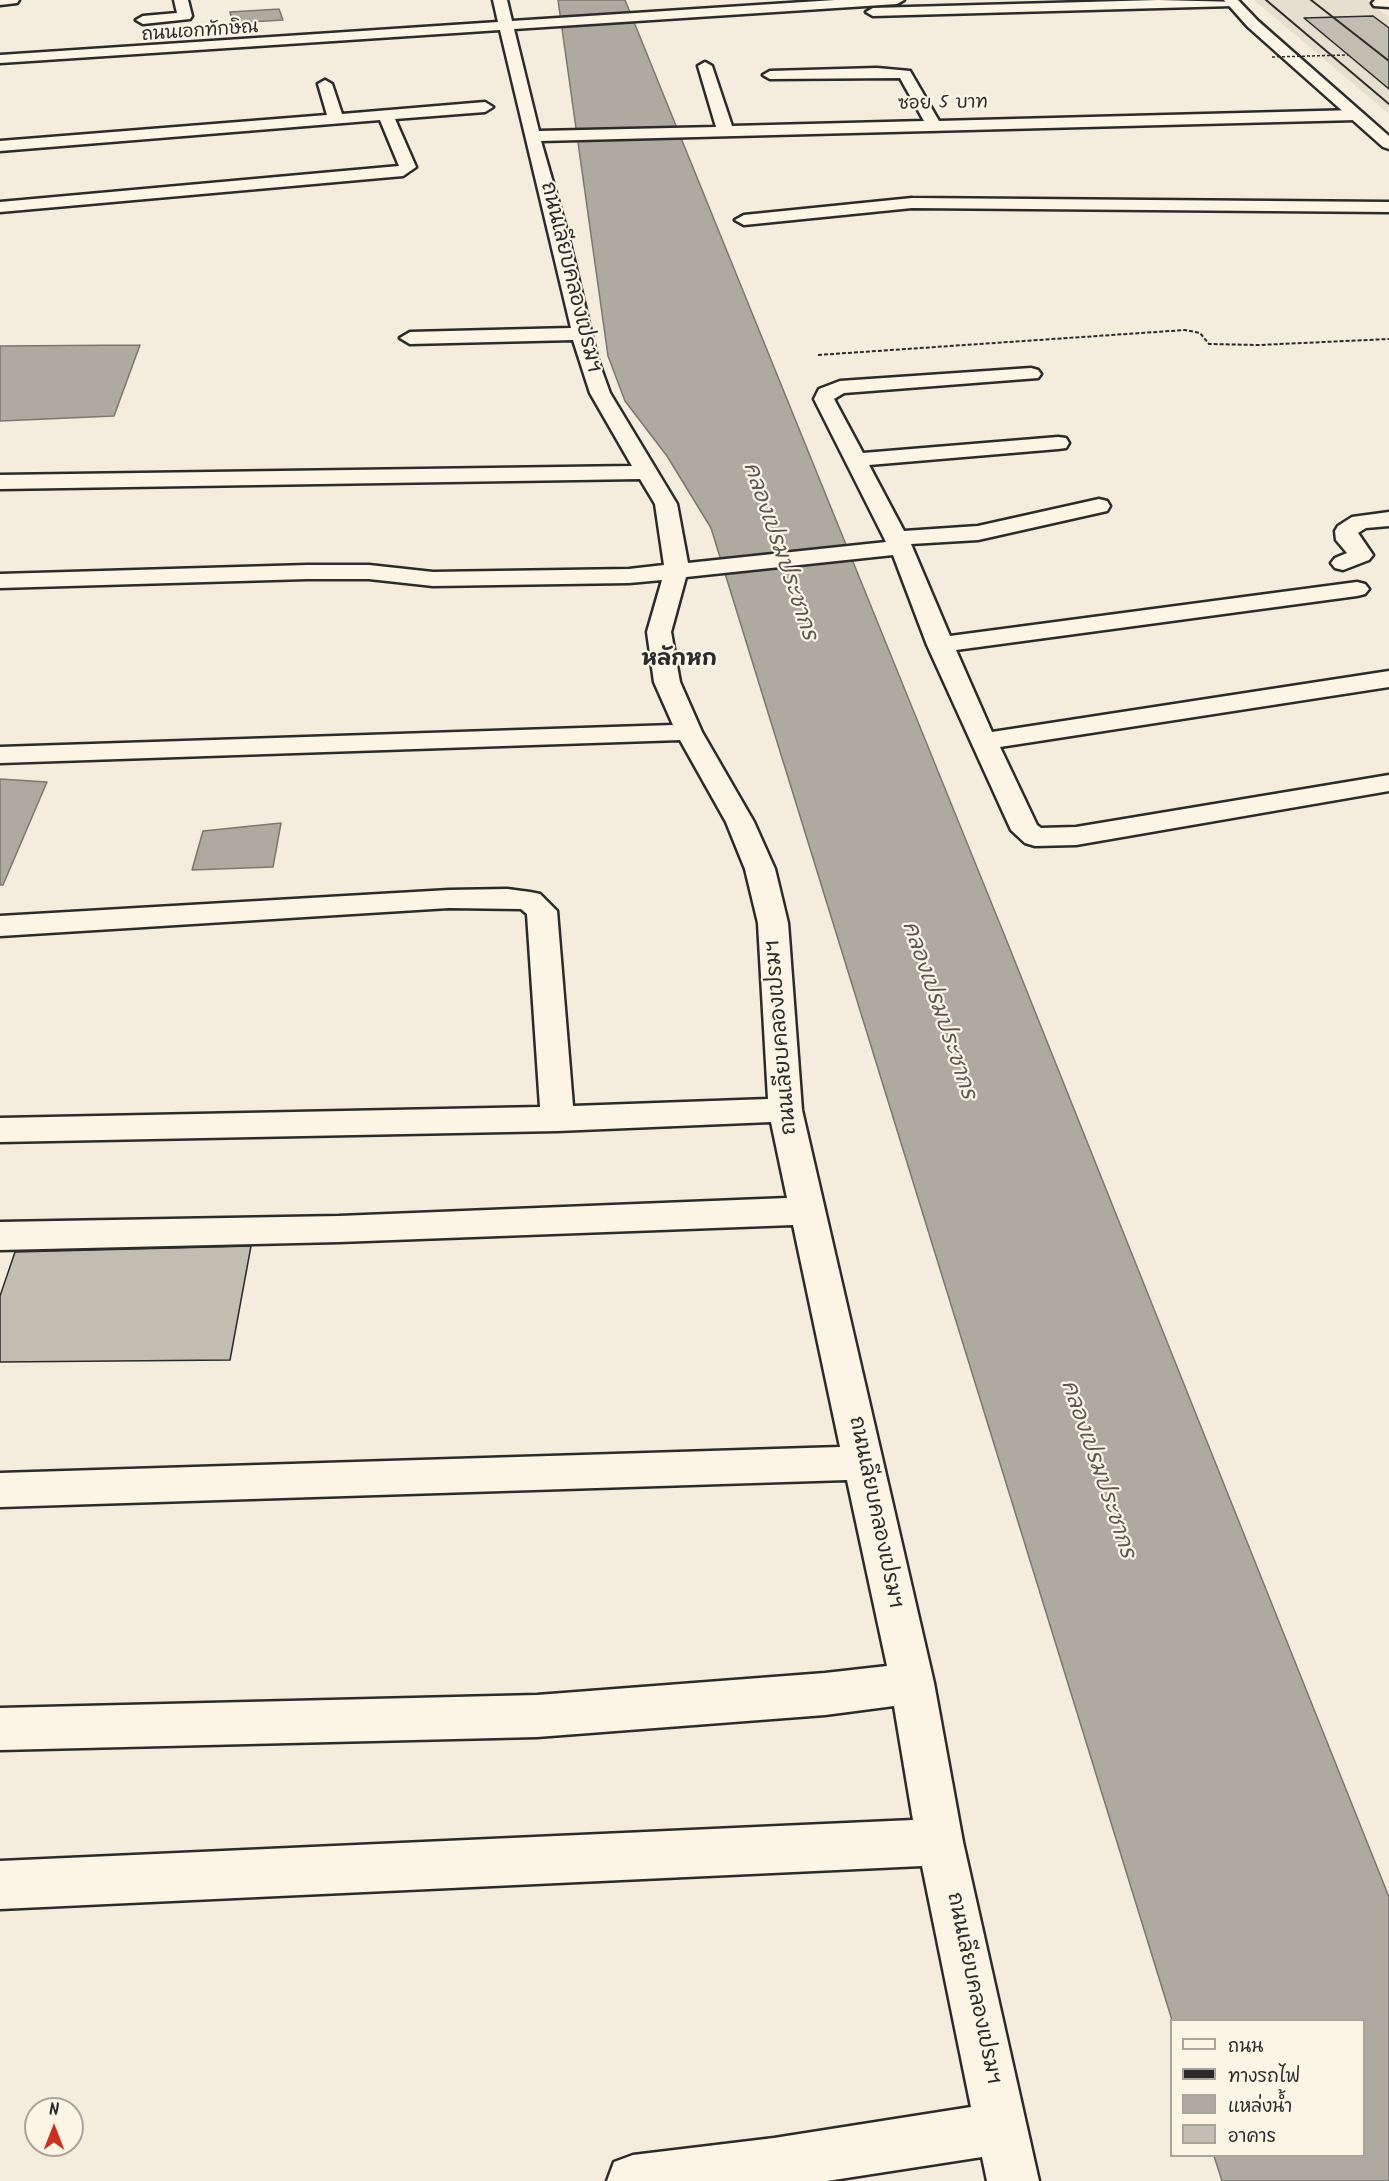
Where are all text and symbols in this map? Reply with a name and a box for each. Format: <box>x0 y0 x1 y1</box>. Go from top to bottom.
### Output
street label: ถนนเอกทักษิณ <box>141 18 259 48</box>
street label: ซอย 5 บาท <box>898 93 988 117</box>
street label: ถนนเลียบคลองเปรมฯ <box>533 180 605 376</box>
water label: คลองเปรมประชากร <box>735 460 821 644</box>
district label: หลักหก <box>641 648 717 674</box>
water label: คลองเปรมประชากร <box>894 919 980 1103</box>
street label: ถนนเลียบคลองเปรมฯ <box>762 938 804 1136</box>
water label: คลองเปรมประชากร <box>1053 1378 1139 1562</box>
street label: ถนนเลียบคลองเปรมฯ <box>841 1414 907 1612</box>
street label: ถนนเลียบคลองเปรมฯ <box>939 1890 1005 2088</box>
legend <box>1170 2019 1365 2157</box>
text: ถนน <box>1228 2033 1263 2062</box>
text: ทางรถไฟ <box>1228 2063 1300 2092</box>
text: แหล่งน้ำ <box>1228 2093 1292 2122</box>
north arrow <box>24 2097 84 2157</box>
text: N <box>49 2098 59 2123</box>
text: อาคาร <box>1228 2123 1276 2152</box>

